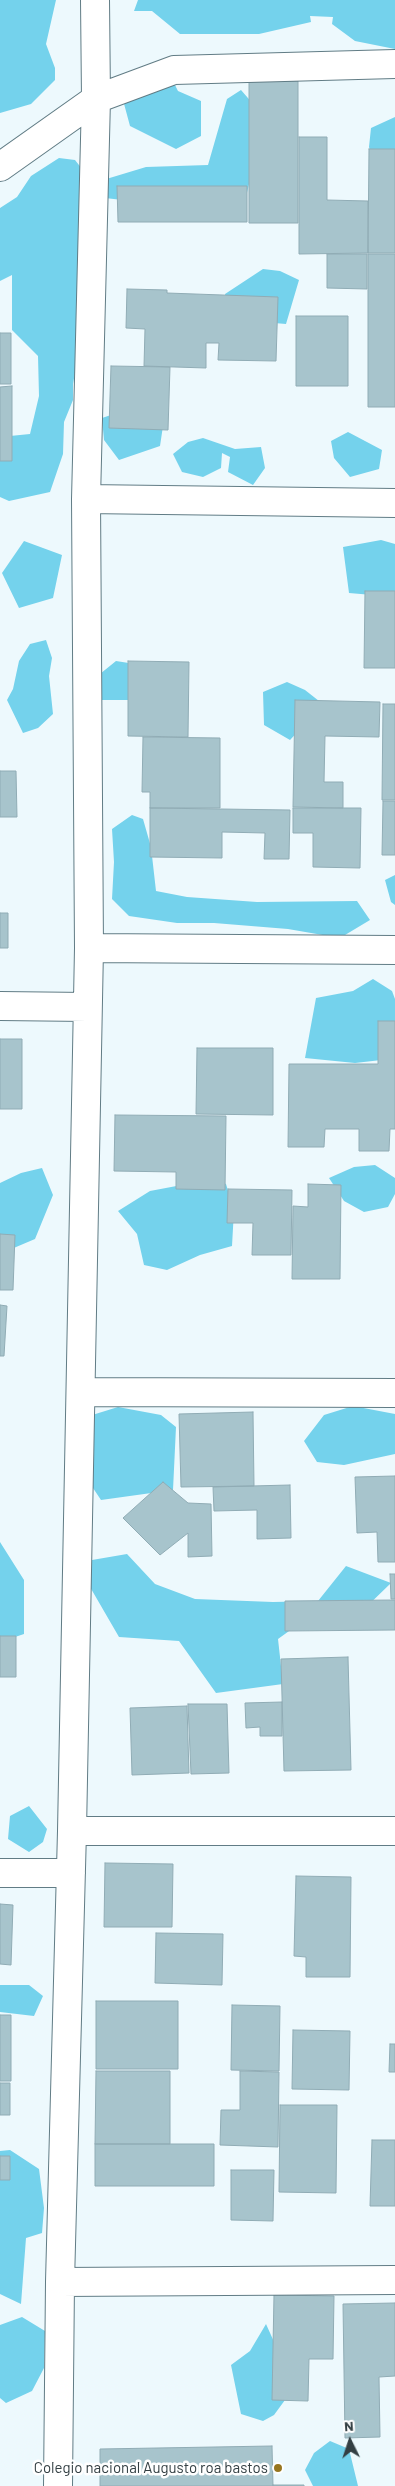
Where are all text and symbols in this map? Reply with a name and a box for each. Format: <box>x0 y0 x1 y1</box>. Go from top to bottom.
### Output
north arrow <box>325 2416 375 2466</box>
text: N <box>344 2417 354 2434</box>
place label: Colegio nacional Augusto roa bastos <box>34 2459 268 2477</box>
marker: Colegio nacional Augusto roa bastos <box>272 2462 284 2474</box>

